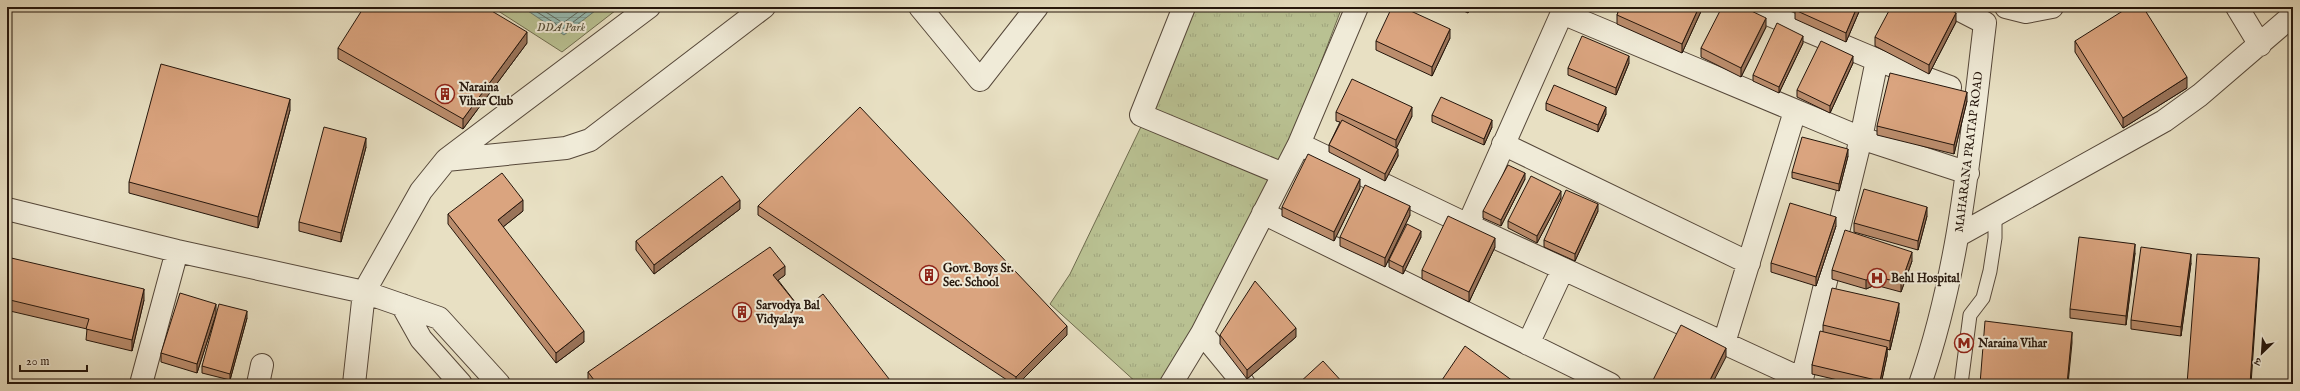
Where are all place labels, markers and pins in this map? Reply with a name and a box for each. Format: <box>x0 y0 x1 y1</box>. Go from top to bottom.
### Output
place label: Naraina Vihar Club <box>458 80 514 109</box>
building icon: Naraina Vihar Club <box>434 83 456 105</box>
place label: Govt. Boys Sr. Sec. School <box>943 261 1014 290</box>
building icon: Govt. Boys Sr. Sec. School <box>918 264 940 286</box>
hospital icon: Behl Hospital <box>1866 267 1888 289</box>
place label: Behl Hospital <box>1891 271 1960 287</box>
place label: Sarvodya Bal Vidyalaya <box>755 298 821 328</box>
building icon: Sarvodya Bal Vidyalaya <box>731 301 753 323</box>
metro station icon: Naraina Vihar <box>1953 332 1975 354</box>
place label: Naraina Vihar <box>1977 336 2048 351</box>

